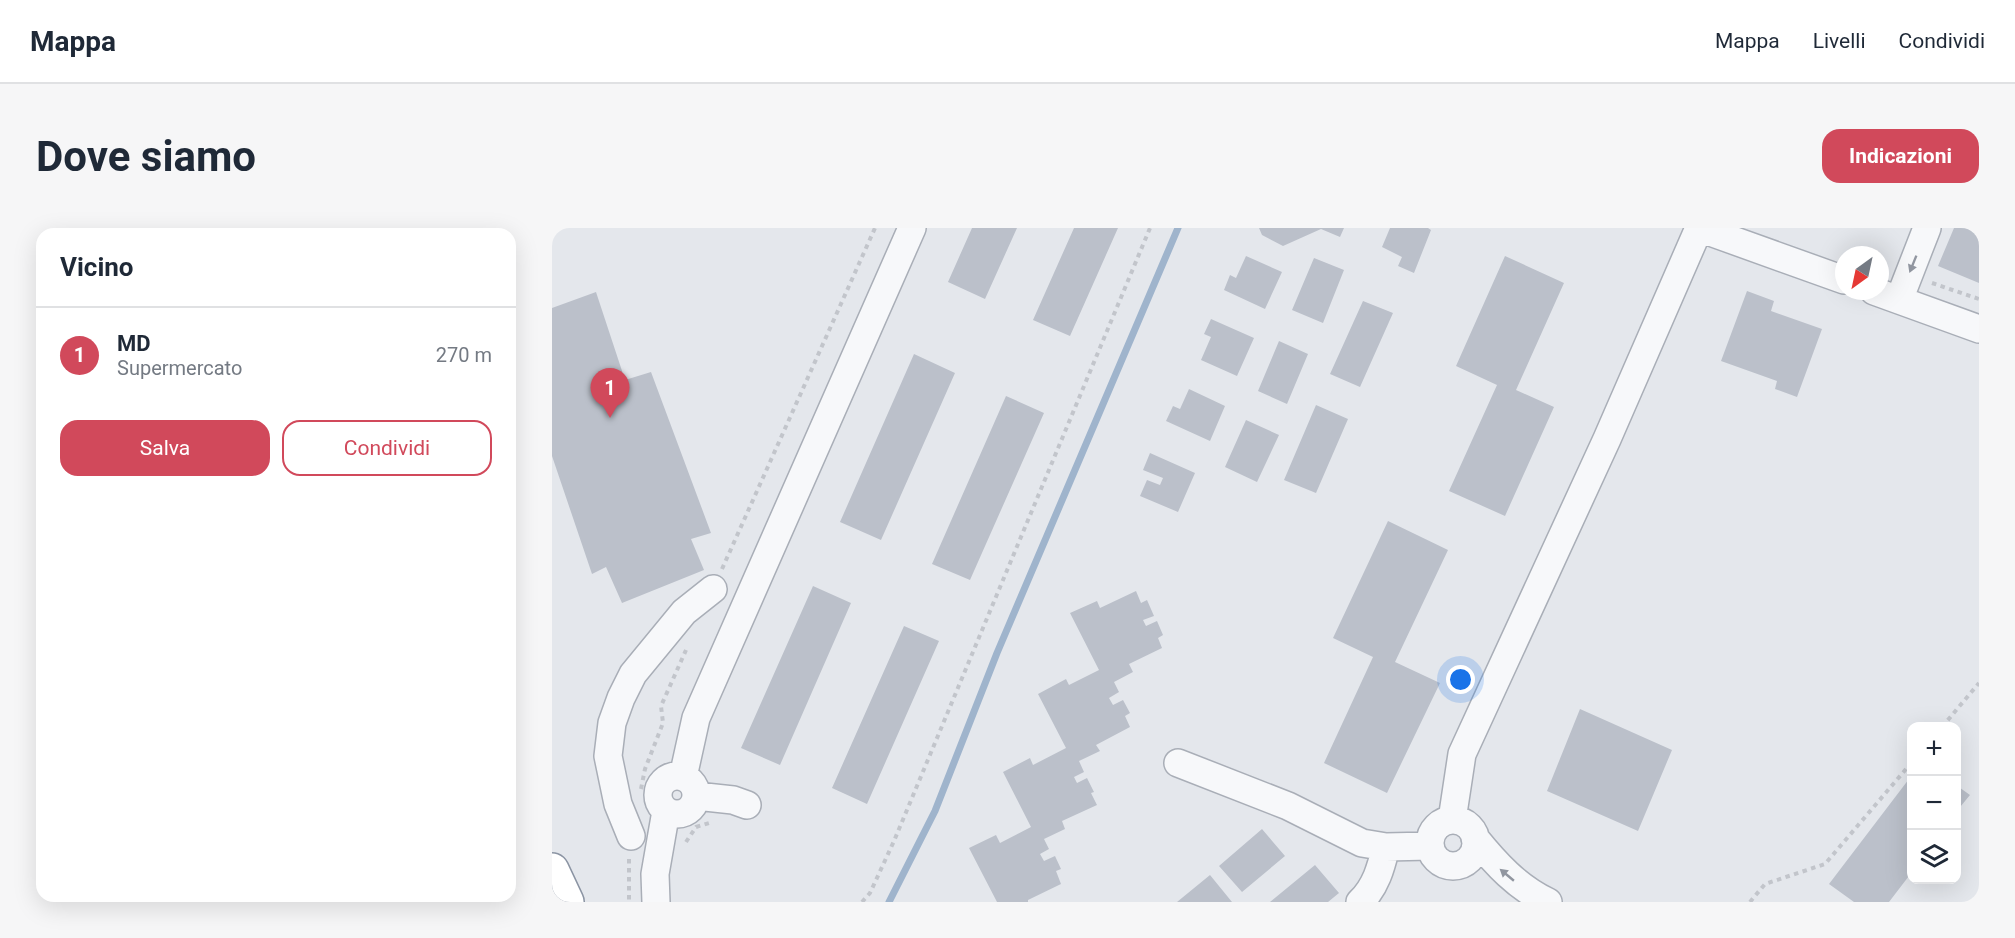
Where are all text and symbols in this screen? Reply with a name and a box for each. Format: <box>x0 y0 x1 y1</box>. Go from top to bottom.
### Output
text: Mappa <box>30 25 116 58</box>
text: Mappa <box>1715 29 1780 53</box>
text: Livelli <box>1813 29 1866 53</box>
text: Condividi <box>1899 29 1985 53</box>
button: Indicazioni <box>1822 129 1979 183</box>
text: Dove siamo <box>36 132 256 181</box>
north arrow <box>1835 246 1889 300</box>
text: Vicino <box>60 252 134 282</box>
one-way arrow <box>1908 255 1917 273</box>
text: MD <box>117 331 151 356</box>
text: 1 <box>74 343 85 367</box>
text: 270 m <box>436 343 492 367</box>
text: Supermercato <box>117 356 242 380</box>
pin: 1 <box>590 368 630 418</box>
button: Salva <box>60 420 270 476</box>
button: Condividi <box>282 420 492 476</box>
your location <box>1446 665 1475 694</box>
map controls <box>1907 722 1961 884</box>
button: + <box>1907 722 1961 776</box>
button: − <box>1907 776 1961 830</box>
button: layers <box>1907 830 1961 884</box>
one-way arrow <box>1499 868 1515 881</box>

